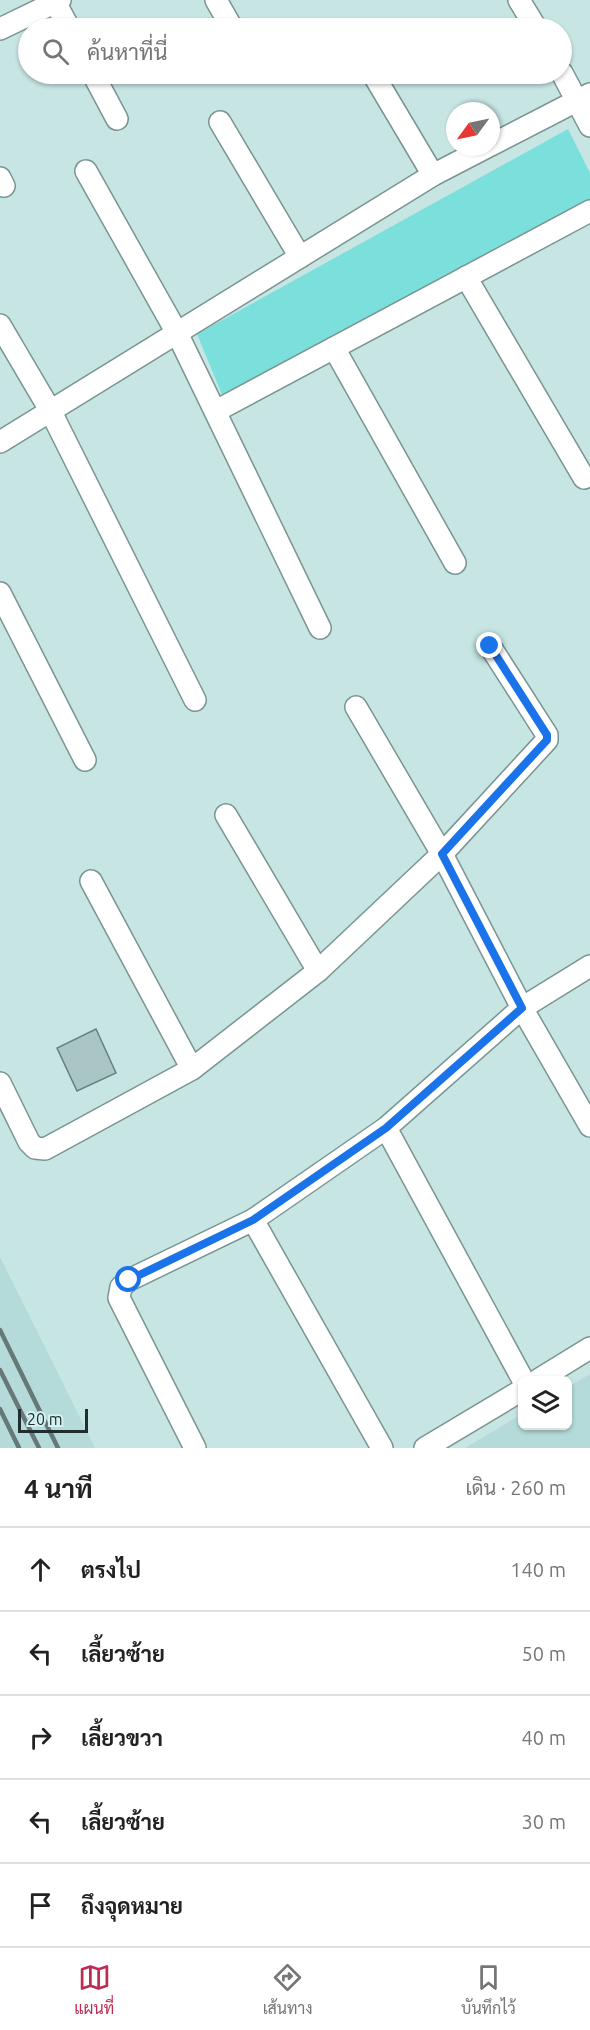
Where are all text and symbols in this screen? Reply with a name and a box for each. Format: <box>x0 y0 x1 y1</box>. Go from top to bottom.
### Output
search box <box>18 18 572 84</box>
icon: search <box>39 35 72 68</box>
text: ค้นหาที่นี่ <box>87 39 167 64</box>
north arrow <box>446 102 500 156</box>
route end <box>476 632 502 658</box>
route start <box>115 1266 141 1292</box>
map controls <box>518 1376 572 1430</box>
button: layers <box>518 1376 572 1430</box>
scale bar <box>18 1406 88 1434</box>
text: 20 m <box>27 1410 63 1428</box>
text: 4 นาที <box>24 1474 93 1503</box>
text: เดิน · 260 m <box>465 1476 566 1499</box>
icon: ahead <box>24 1553 57 1586</box>
text: ตรงไป <box>81 1557 141 1582</box>
text: 140 m <box>510 1558 566 1581</box>
icon: left <box>24 1637 57 1670</box>
text: เลี้ยวซ้าย <box>81 1641 165 1666</box>
text: 50 m <box>522 1642 566 1665</box>
icon: right <box>24 1721 57 1754</box>
text: เลี้ยวขวา <box>81 1725 163 1750</box>
text: 40 m <box>522 1726 566 1749</box>
icon: left <box>24 1805 57 1838</box>
text: เลี้ยวซ้าย <box>81 1809 165 1834</box>
text: 30 m <box>522 1810 566 1833</box>
icon: arrive <box>24 1889 57 1922</box>
text: ถึงจุดหมาย <box>81 1893 183 1918</box>
tab: แผนที่ <box>74 1961 114 2018</box>
tab: เส้นทาง <box>263 1961 313 2018</box>
tab: บันทึกไว้ <box>461 1961 516 2018</box>

